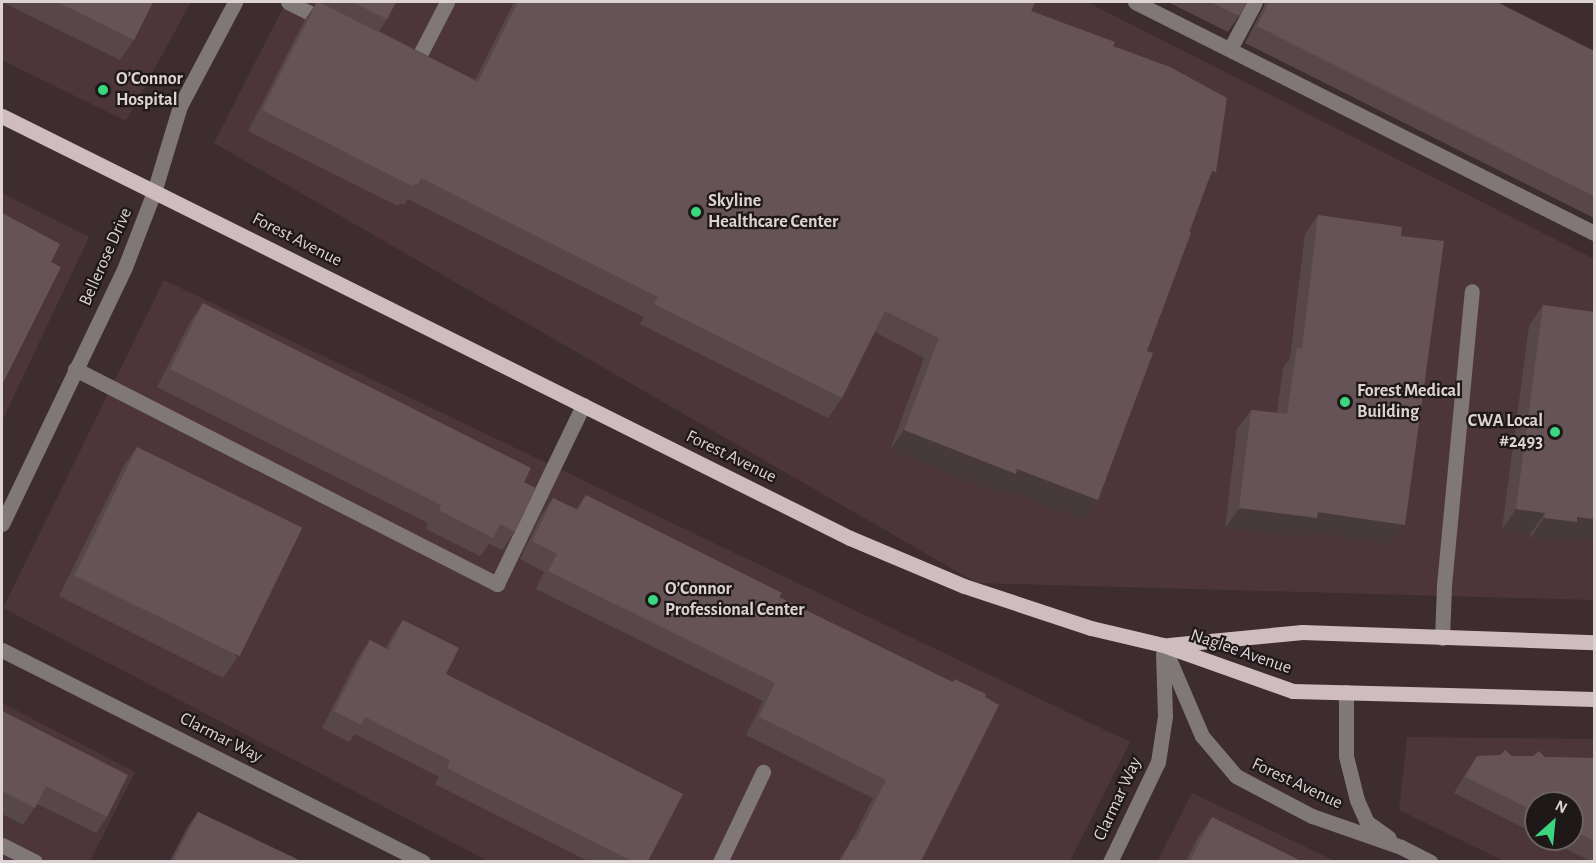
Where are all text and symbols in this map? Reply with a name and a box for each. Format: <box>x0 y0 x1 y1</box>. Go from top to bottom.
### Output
place label: O’Connor Hospital <box>116 69 183 112</box>
marker: O’Connor Hospital <box>94 81 112 99</box>
place label: Skyline Healthcare Center <box>708 191 838 234</box>
street label: Bellerose Drive <box>75 205 137 309</box>
marker: Skyline Healthcare Center <box>689 205 703 219</box>
street label: Forest Avenue <box>249 208 345 272</box>
place label: Forest Medical Building <box>1357 381 1461 424</box>
marker: Forest Medical Building <box>1338 395 1352 409</box>
place label: CWA Local #2493 <box>1468 411 1543 454</box>
marker: CWA Local #2493 <box>1548 425 1562 439</box>
street label: Forest Avenue <box>682 426 780 488</box>
place label: O’Connor Professional Center <box>665 579 805 622</box>
marker: O’Connor Professional Center <box>646 593 660 607</box>
street label: Naglee Avenue <box>1188 625 1294 679</box>
street label: Clarmar Way <box>176 708 266 768</box>
street label: Clarmar Way <box>1089 754 1147 844</box>
street label: Forest Avenue <box>1248 754 1346 814</box>
north arrow <box>1524 791 1584 851</box>
text: N <box>1553 797 1570 816</box>

